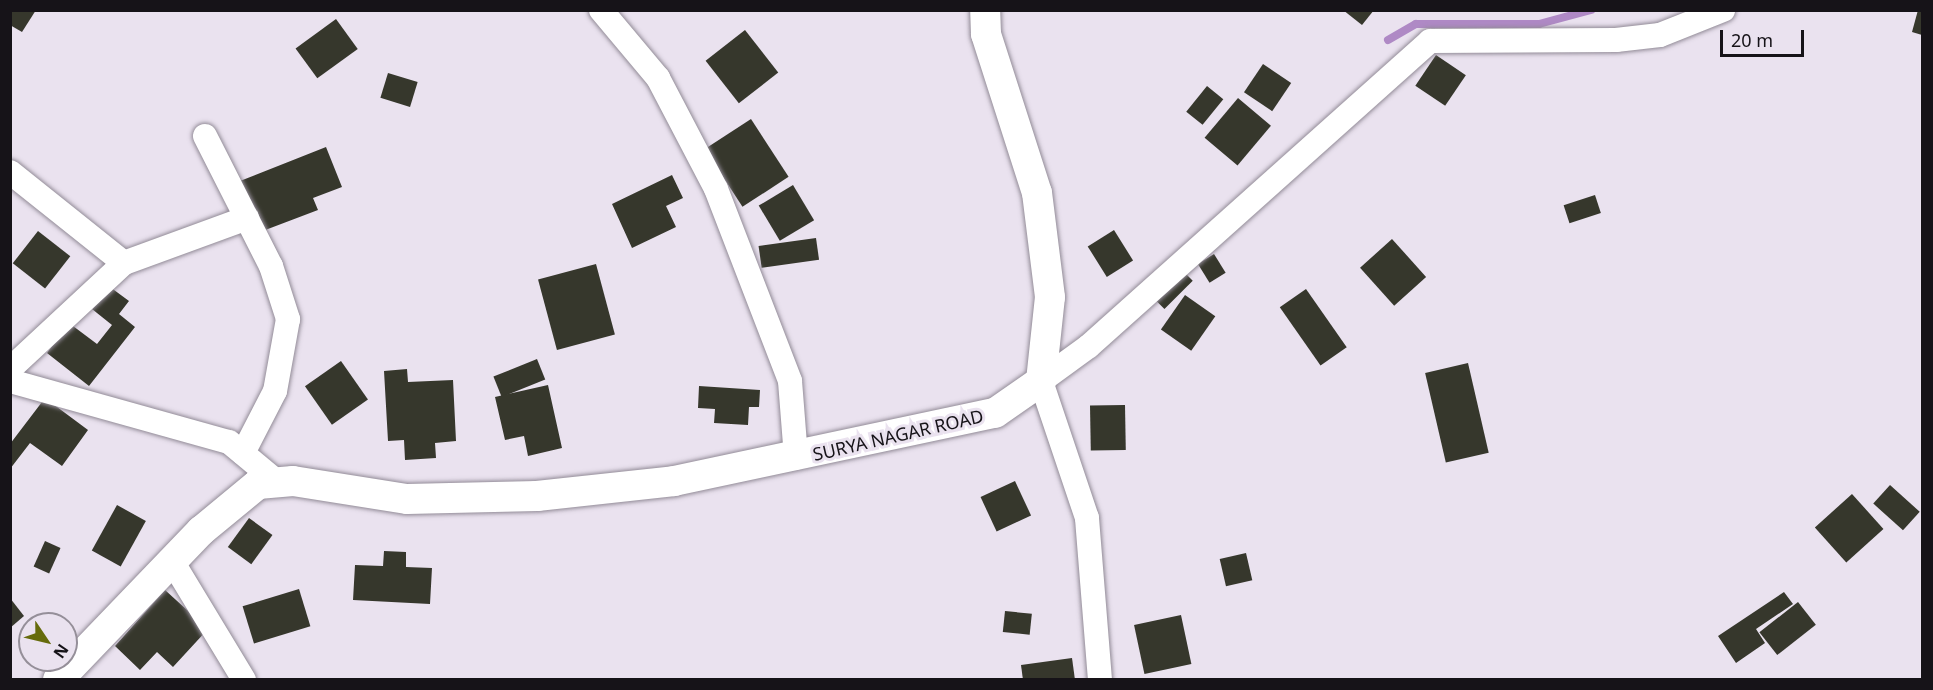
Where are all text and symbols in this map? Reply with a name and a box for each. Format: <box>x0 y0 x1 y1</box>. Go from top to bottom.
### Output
scale bar <box>1723 18 1807 56</box>
text: 20 m <box>1731 28 1773 52</box>
street label: SURYA NAGAR ROAD <box>811 405 985 465</box>
north arrow <box>18 612 78 672</box>
text: N <box>48 640 74 663</box>

